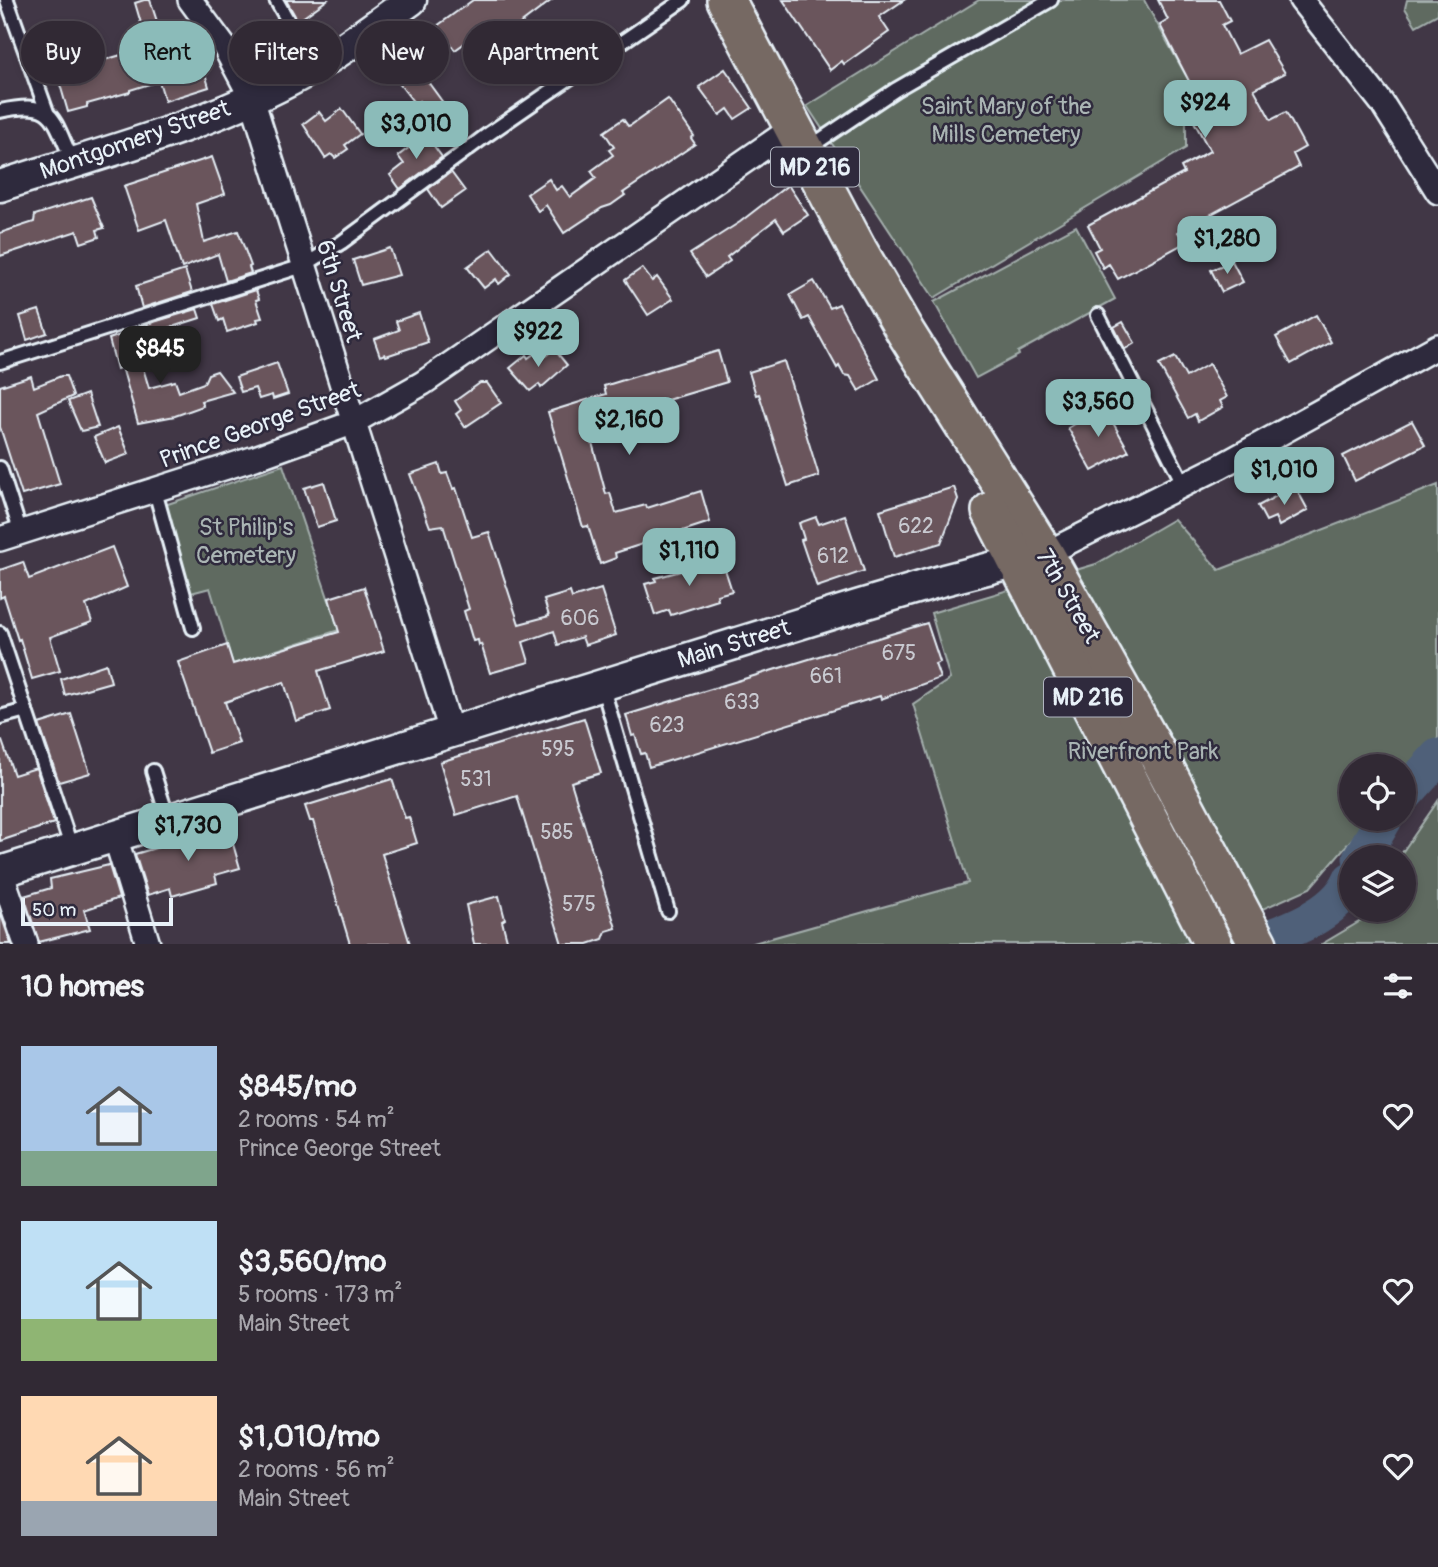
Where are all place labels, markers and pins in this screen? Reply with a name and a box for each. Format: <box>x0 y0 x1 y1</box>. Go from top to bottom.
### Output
pin: $924 <box>1164 80 1246 140</box>
pin: $3,010 <box>359 102 473 161</box>
pin: $1,280 <box>1170 216 1284 276</box>
pin: $922 <box>497 310 579 369</box>
pin: $845 <box>119 326 201 386</box>
pin: $3,560 <box>1041 380 1155 439</box>
pin: $2,160 <box>572 398 686 457</box>
pin: $1,010 <box>1227 448 1341 507</box>
pin: $1,110 <box>632 528 746 588</box>
pin: $1,730 <box>131 804 245 863</box>

